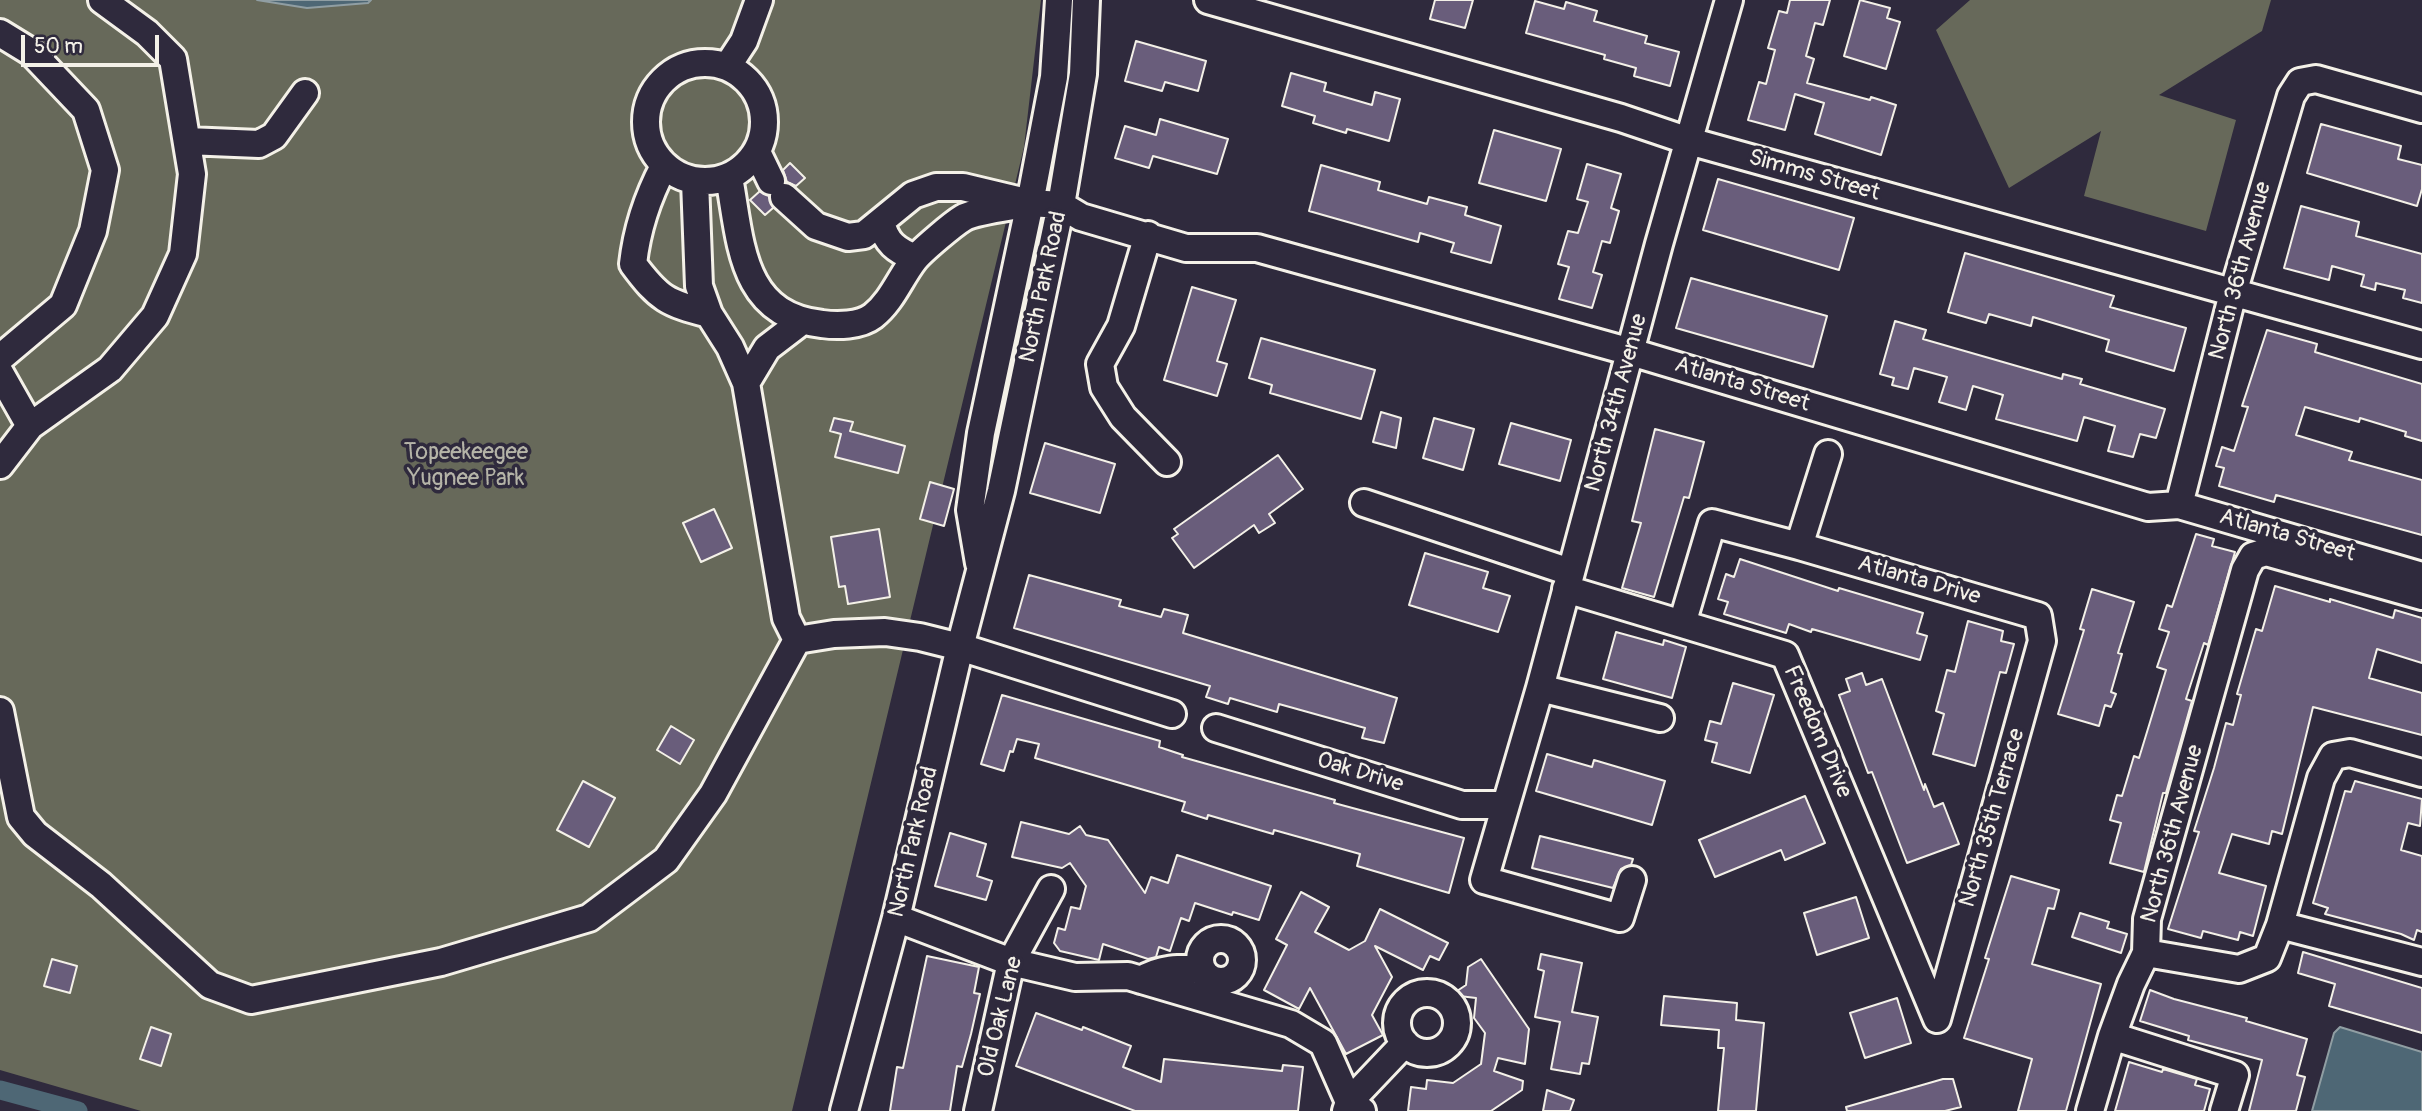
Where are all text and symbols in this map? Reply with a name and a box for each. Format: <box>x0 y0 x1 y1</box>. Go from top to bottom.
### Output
scale bar <box>24 21 163 65</box>
text: 50 m <box>34 33 83 60</box>
street label: Simms Street <box>1745 144 1883 208</box>
street label: North 36th Avenue <box>2204 179 2278 363</box>
street label: North Park Road <box>1014 209 1074 365</box>
street label: North 34th Avenue <box>1580 311 1654 495</box>
street label: Atlanta Street <box>1671 351 1813 419</box>
park label: Topeekeegee Yugnee Park <box>404 439 528 493</box>
street label: Atlanta Street <box>2216 503 2358 569</box>
street label: Atlanta Drive <box>1854 550 1984 612</box>
street label: Freedom Drive <box>1777 662 1857 802</box>
street label: North 35th Terrace <box>1954 726 2032 910</box>
street label: North 36th Avenue <box>2136 742 2210 926</box>
street label: Oak Drive <box>1313 747 1407 799</box>
street label: North Park Road <box>883 764 945 920</box>
street label: Old Oak Lane <box>973 954 1029 1080</box>

